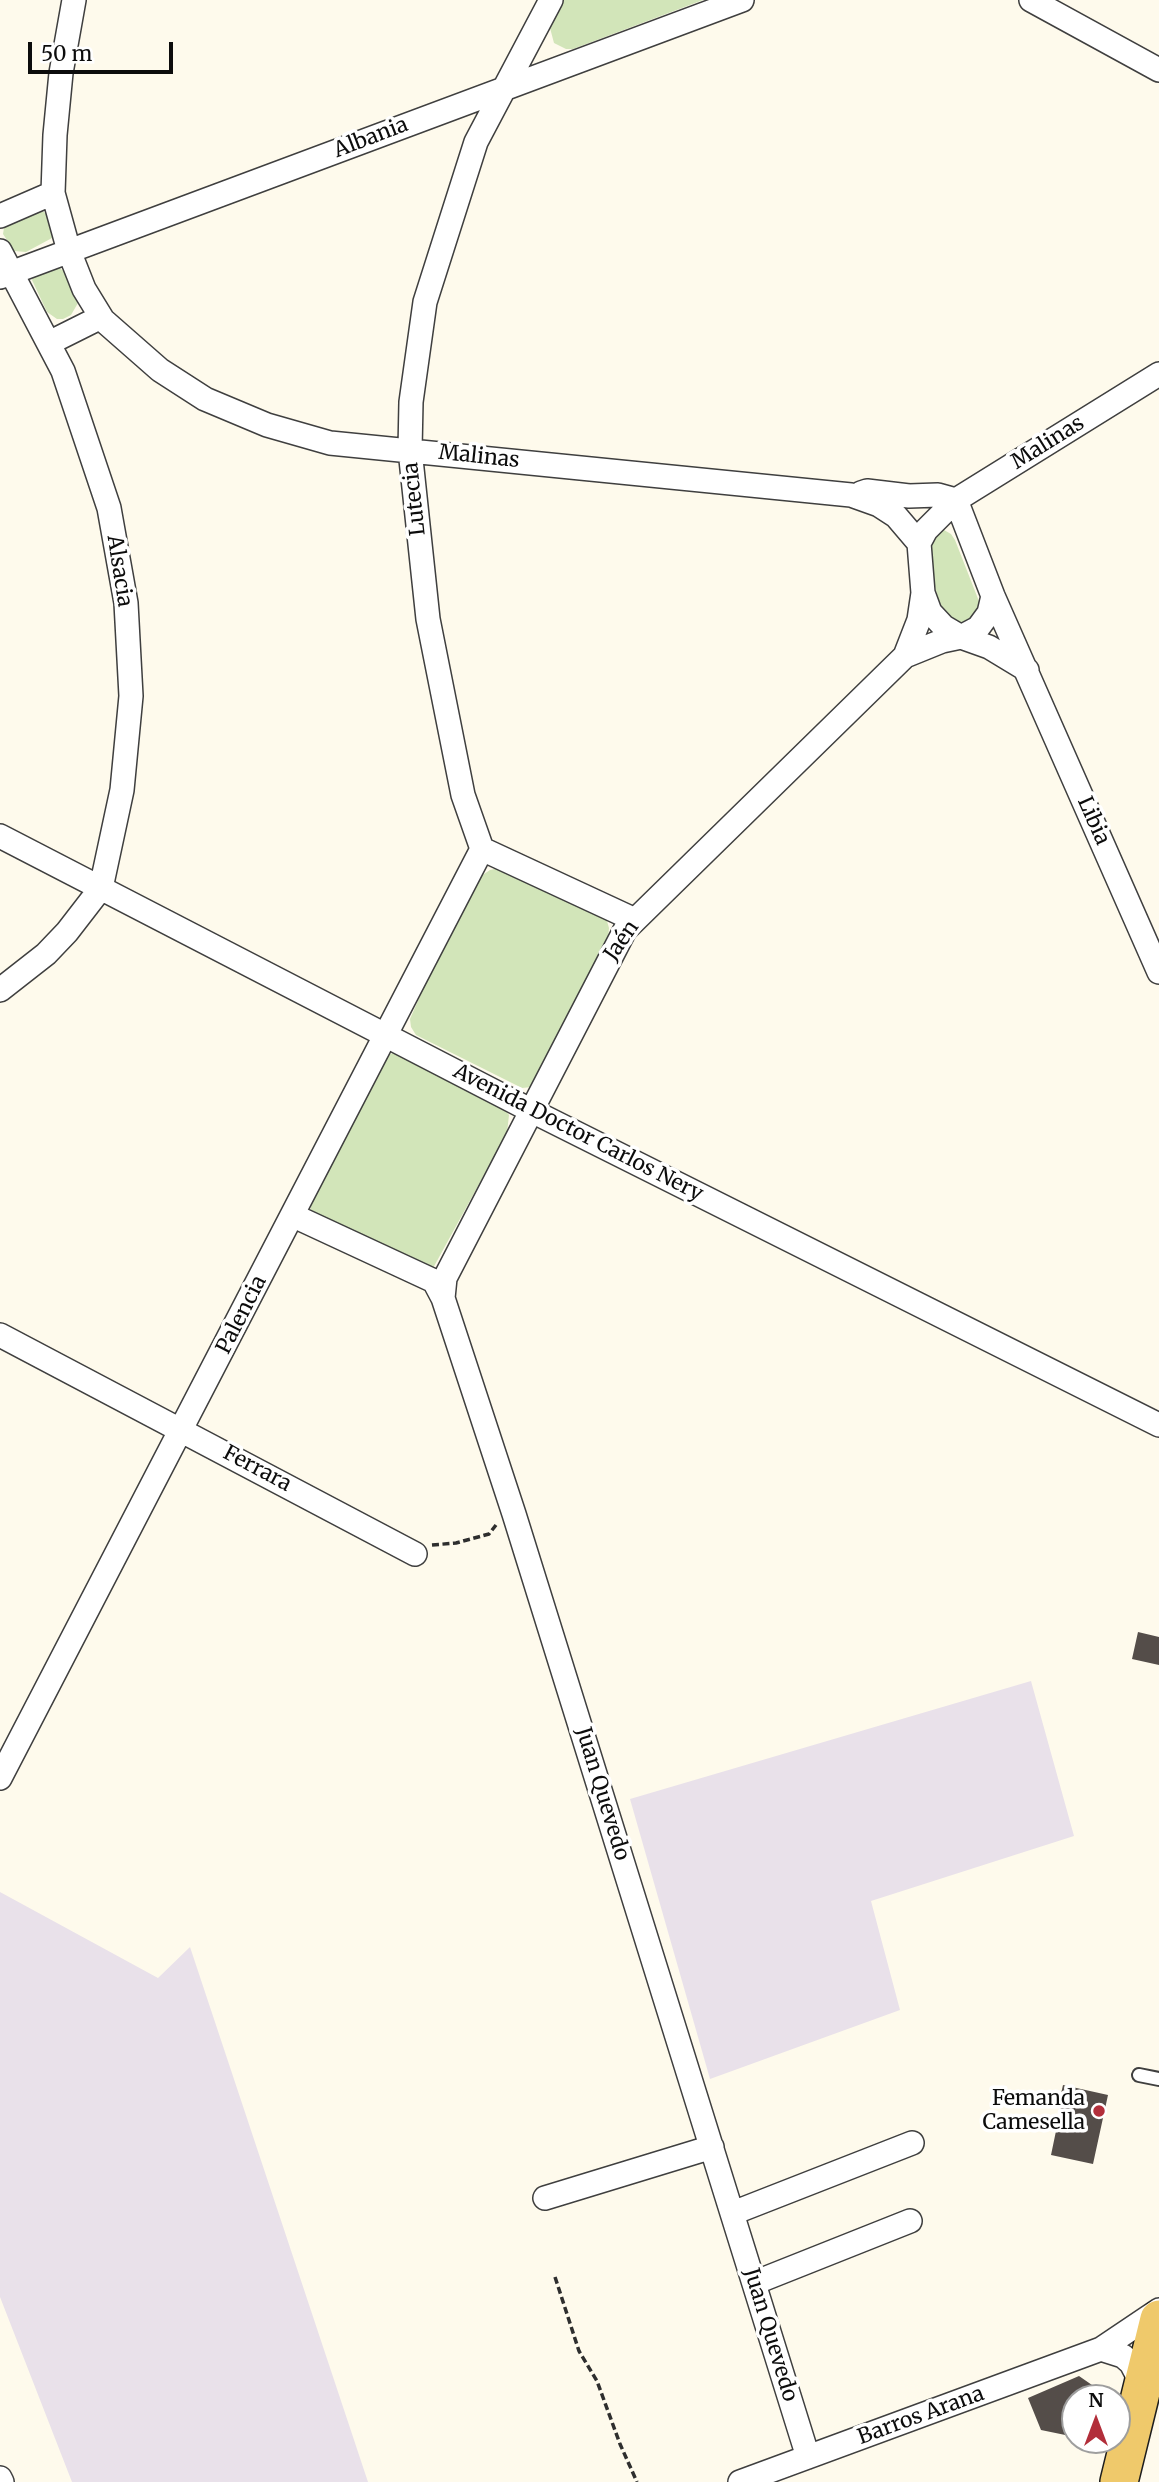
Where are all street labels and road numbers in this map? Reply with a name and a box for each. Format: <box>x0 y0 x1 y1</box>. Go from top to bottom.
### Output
street label: Albania <box>330 112 412 164</box>
street label: Malinas <box>1007 411 1089 475</box>
street label: Malinas <box>437 440 521 474</box>
street label: Lutecia <box>399 461 431 537</box>
street label: Alsacia <box>101 533 137 609</box>
street label: Libia <box>1071 793 1115 849</box>
street label: Jaén <box>599 916 645 966</box>
street label: Avenida Doctor Carlos Nery <box>449 1059 707 1207</box>
street label: Palencia <box>212 1272 272 1358</box>
street label: Ferrara <box>219 1441 295 1497</box>
street label: Juan Quevedo <box>570 1724 634 1864</box>
street label: Juan Quevedo <box>738 2265 802 2405</box>
street label: Barros Arana <box>854 2382 988 2450</box>

